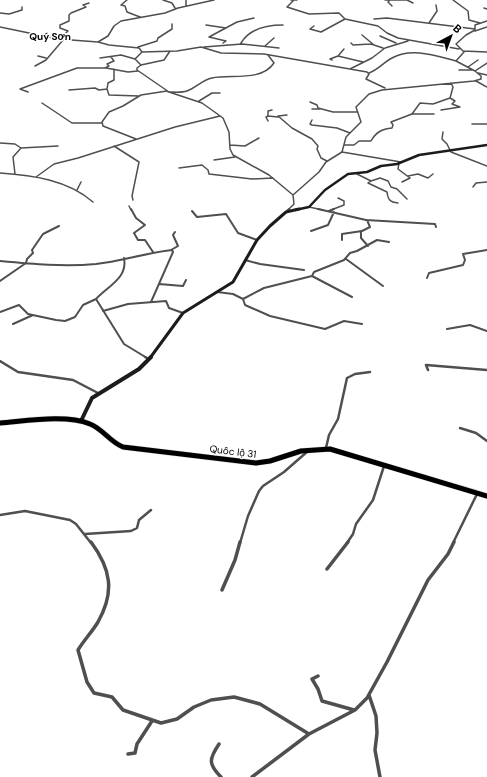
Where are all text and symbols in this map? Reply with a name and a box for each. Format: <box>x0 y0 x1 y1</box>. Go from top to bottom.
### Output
north arrow <box>431 16 471 56</box>
text: B <box>450 21 465 36</box>
district label: Quý Sơn <box>29 30 71 43</box>
street label: Quốc lộ 31 <box>209 442 257 461</box>

